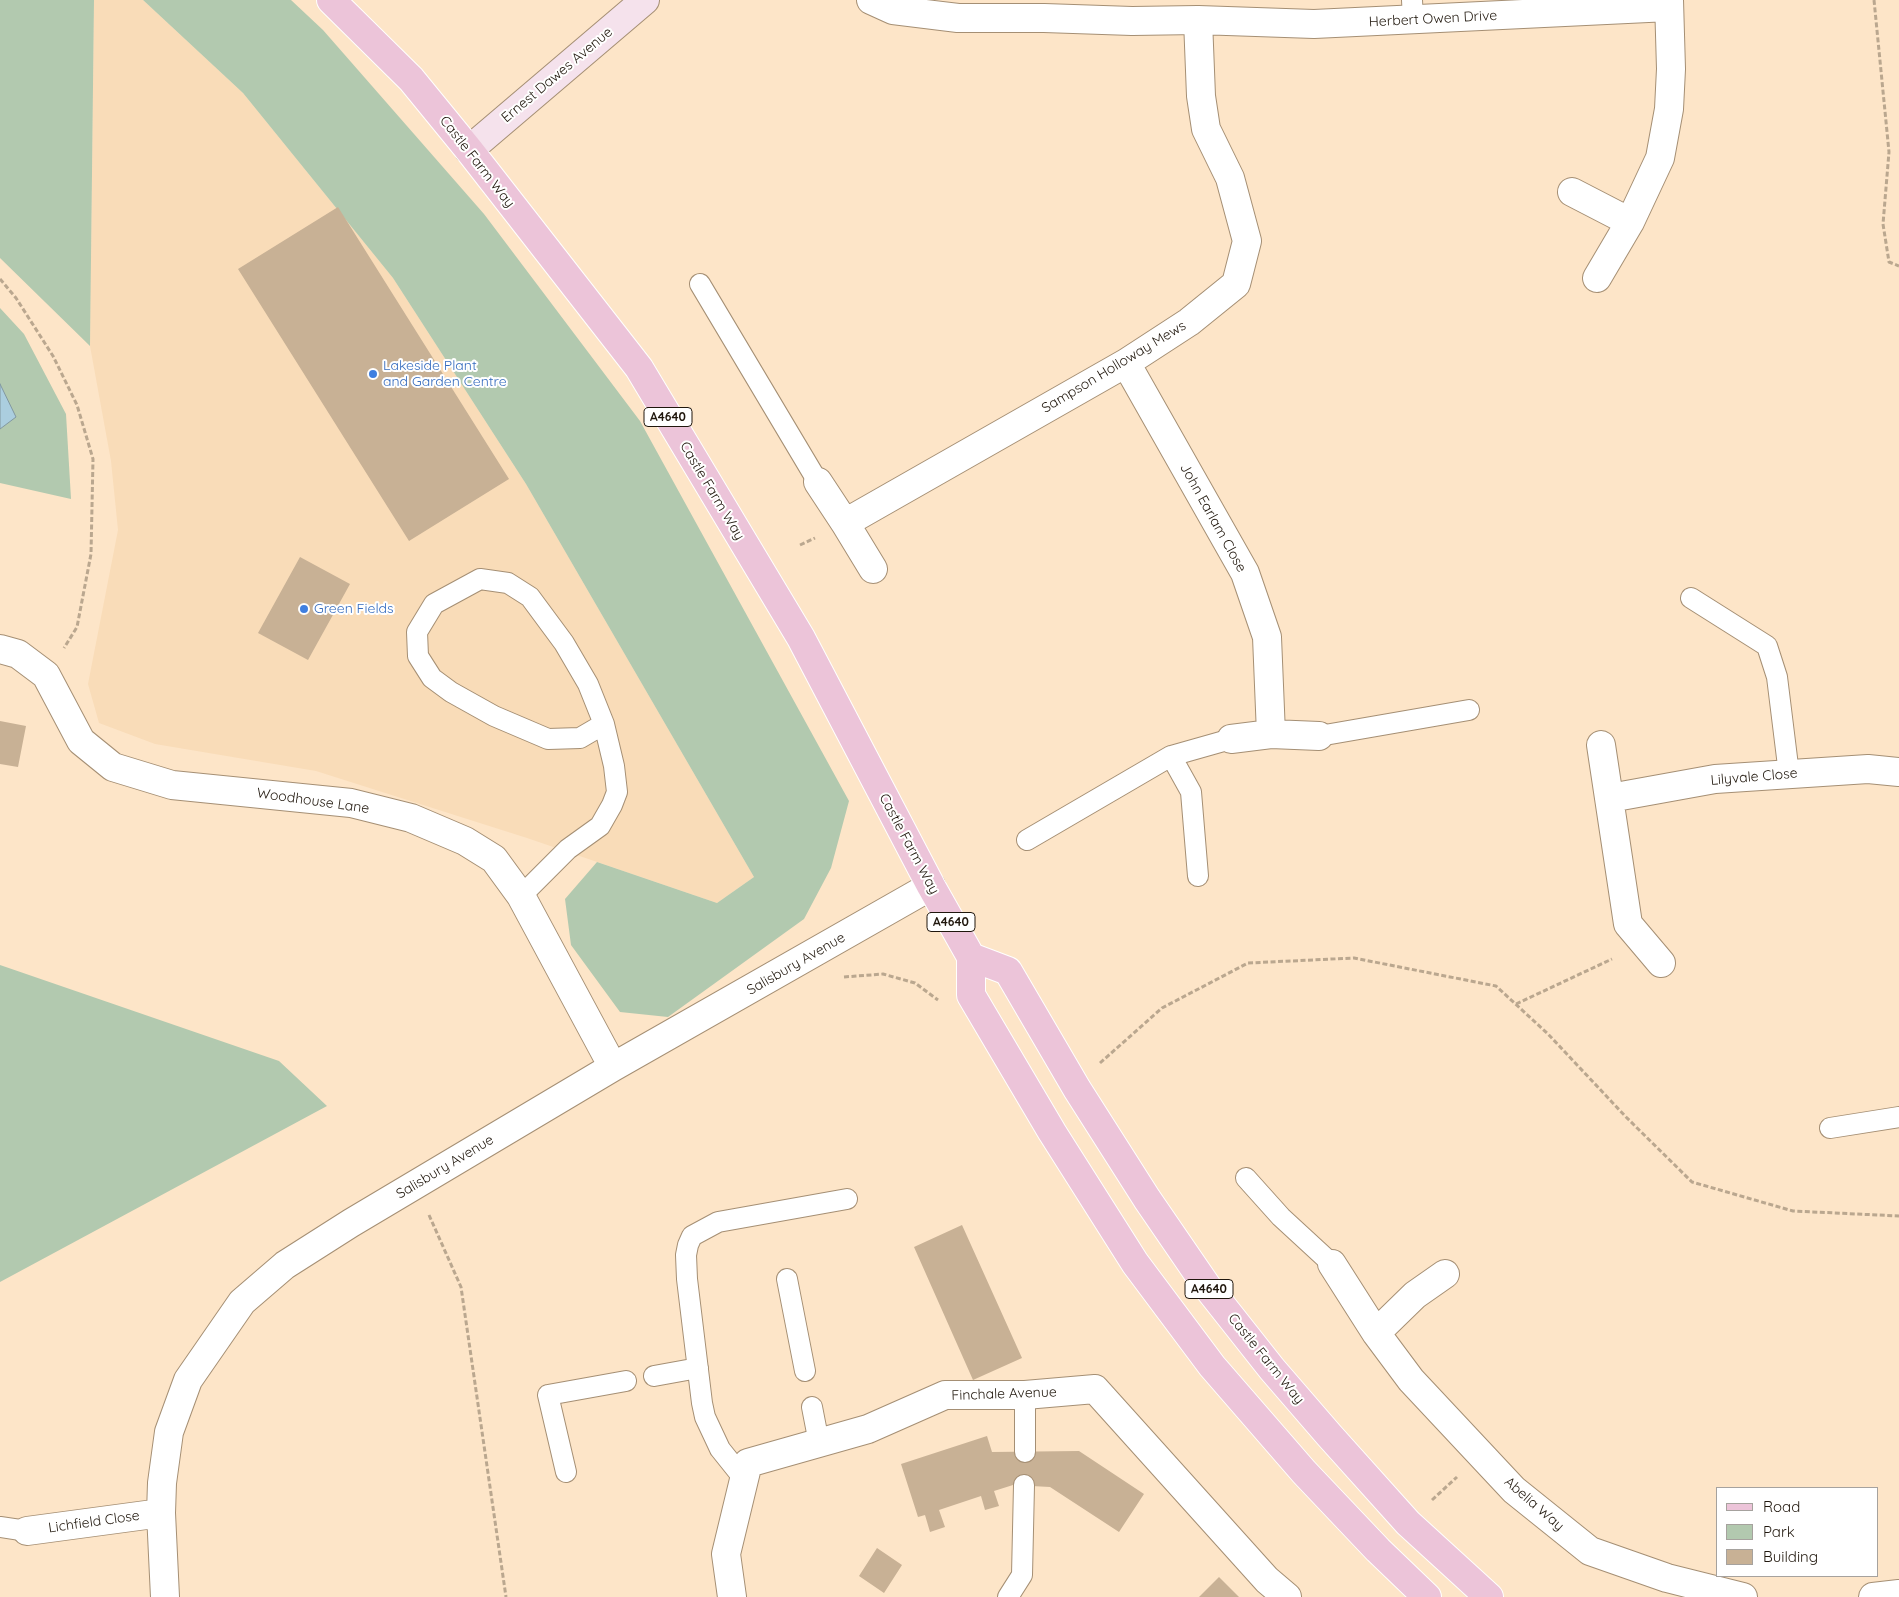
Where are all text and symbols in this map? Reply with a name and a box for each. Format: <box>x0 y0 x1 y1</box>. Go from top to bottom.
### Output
street label: Herbert Owen Drive <box>1368 7 1498 31</box>
street label: Ernest Dawes Avenue <box>498 24 616 126</box>
street label: Castle Farm Way <box>436 113 518 211</box>
street label: Sampson Holloway Mews <box>1039 317 1189 417</box>
place label: Lakeside Plant and Garden Centre <box>383 358 507 391</box>
marker: Lakeside Plant and Garden Centre <box>367 368 379 380</box>
road number: A4640 <box>644 408 692 427</box>
street label: Castle Farm Way <box>676 439 748 543</box>
street label: John Earlam Close <box>1176 461 1250 575</box>
place label: Green Fields <box>314 601 394 617</box>
marker: Green Fields <box>298 603 310 615</box>
street label: Lilyvale Close <box>1710 765 1798 789</box>
street label: Woodhouse Lane <box>256 785 370 817</box>
street label: Castle Farm Way <box>875 791 943 897</box>
road number: A4640 <box>927 912 975 932</box>
street label: Salisbury Avenue <box>744 929 848 999</box>
street label: Salisbury Avenue <box>393 1131 497 1203</box>
road number: A4640 <box>1185 1280 1233 1298</box>
street label: Castle Farm Way <box>1224 1310 1308 1408</box>
street label: Finchale Avenue <box>951 1384 1057 1404</box>
street label: Abelia Way <box>1501 1473 1567 1535</box>
legend <box>1716 1487 1879 1577</box>
text: Road <box>1763 1497 1800 1516</box>
street label: Lichfield Close <box>47 1507 141 1537</box>
text: Park <box>1763 1522 1795 1541</box>
text: Building <box>1763 1547 1818 1566</box>

